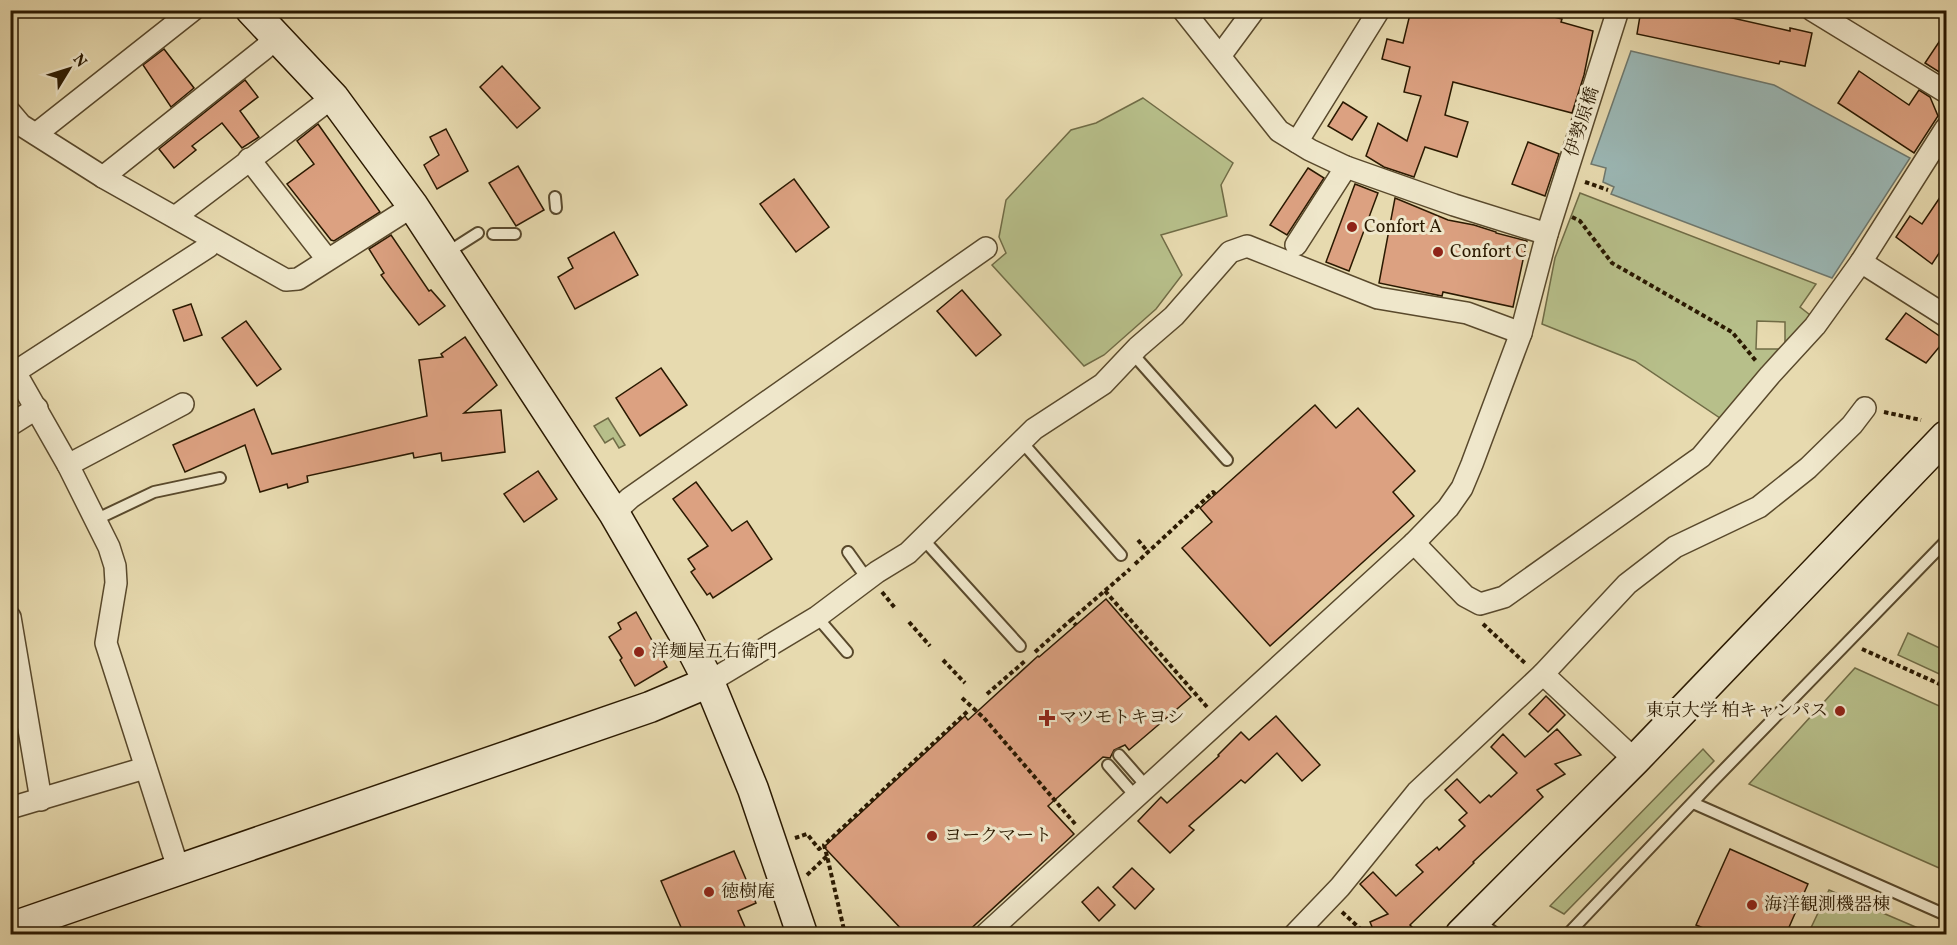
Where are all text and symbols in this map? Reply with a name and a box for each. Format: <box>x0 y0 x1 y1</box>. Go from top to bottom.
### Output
north arrow <box>39 39 99 99</box>
text: N <box>67 50 92 73</box>
street label: 伊勢原橋 <box>1560 84 1606 160</box>
place label: Confort A <box>1364 215 1442 240</box>
marker: Confort A <box>1345 220 1359 234</box>
place label: Confort C <box>1450 240 1527 265</box>
marker: Confort C <box>1431 245 1445 259</box>
place label: 洋麺屋五右衛門 <box>651 640 777 665</box>
marker: 洋麺屋五右衛門 <box>632 645 646 659</box>
place label: 東京大学 柏キャンパス <box>1646 699 1828 724</box>
marker: 東京大学 柏キャンパス <box>1833 704 1847 718</box>
place label: マツモトキヨシ <box>1059 706 1184 731</box>
marker: マツモトキヨシ <box>1040 711 1054 725</box>
place label: ヨークマート <box>944 824 1052 849</box>
marker: ヨークマート <box>925 829 939 843</box>
place label: 徳樹庵 <box>721 880 775 905</box>
marker: 徳樹庵 <box>702 885 716 899</box>
place label: 海洋観測機器棟 <box>1764 893 1890 918</box>
marker: 海洋観測機器棟 <box>1745 898 1759 912</box>

